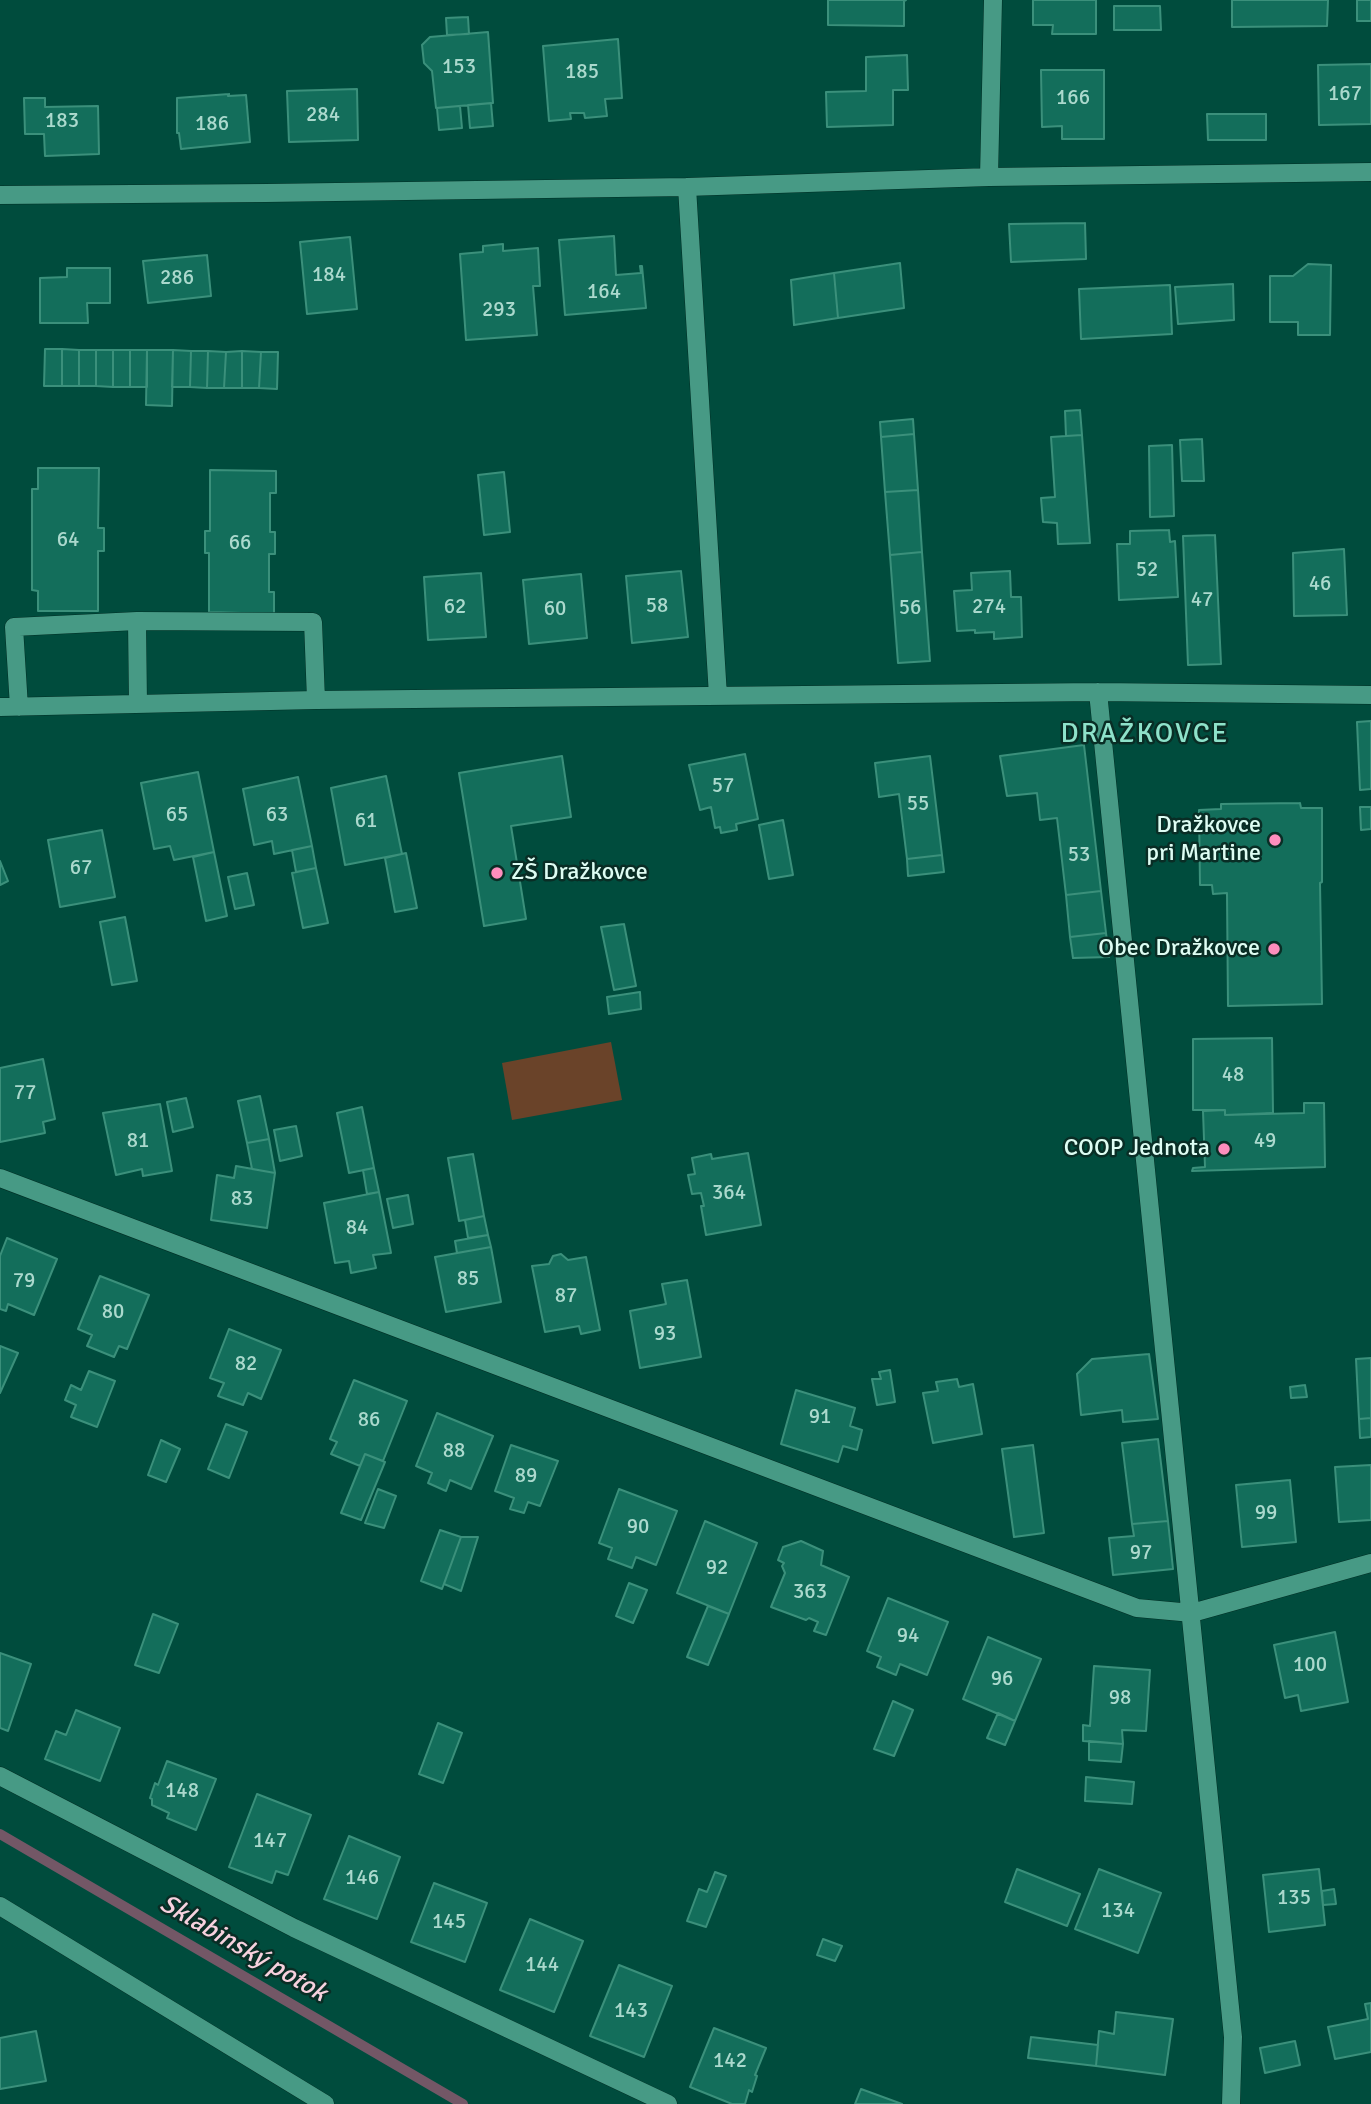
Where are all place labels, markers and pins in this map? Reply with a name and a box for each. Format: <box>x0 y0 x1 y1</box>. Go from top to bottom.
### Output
place label: Dražkovce pri Martine <box>1146 812 1261 868</box>
marker: Dražkovce pri Martine <box>1267 832 1283 848</box>
place label: ZŠ Dražkovce <box>511 859 648 887</box>
marker: ZŠ Dražkovce <box>489 865 505 881</box>
place label: Obec Dražkovce <box>1098 935 1260 963</box>
marker: Obec Dražkovce <box>1266 941 1282 957</box>
place label: COOP Jednota <box>1064 1135 1210 1163</box>
marker: COOP Jednota <box>1216 1141 1232 1157</box>

